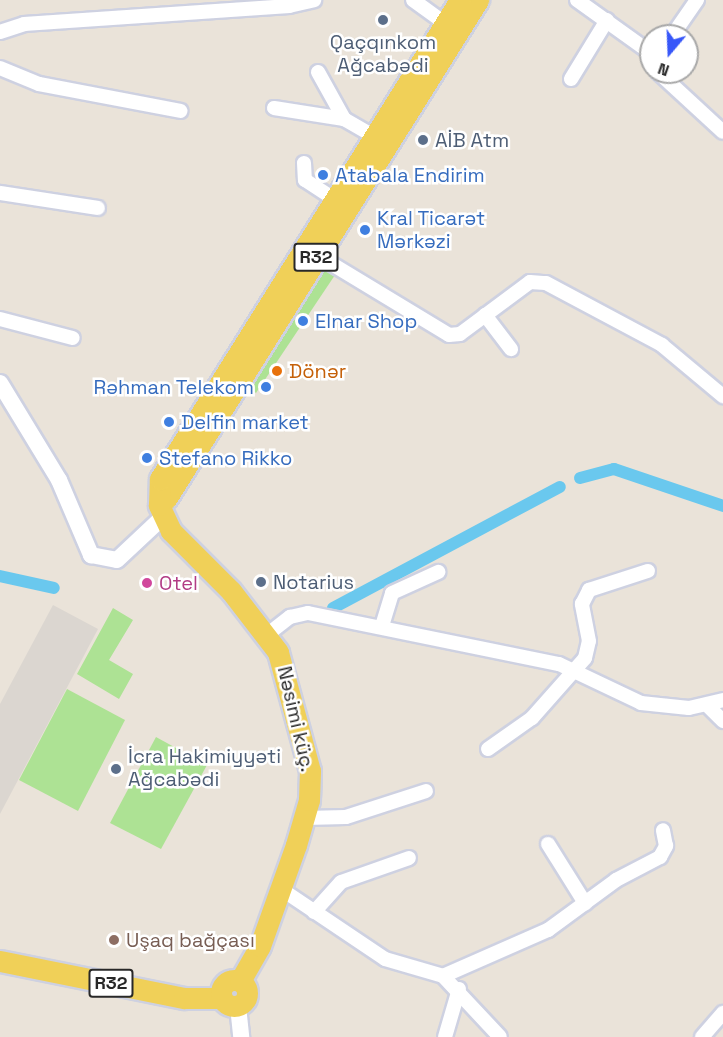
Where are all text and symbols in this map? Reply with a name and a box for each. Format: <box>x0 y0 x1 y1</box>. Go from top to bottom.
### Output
marker: Qaçqınkom Ağcabədi <box>376 13 390 27</box>
north arrow <box>639 24 699 84</box>
place label: Qaçqınkom Ağcabədi <box>330 30 436 77</box>
text: N <box>655 58 672 81</box>
place label: AİB Atm <box>435 128 509 152</box>
marker: AİB Atm <box>416 133 430 147</box>
place label: Atabala Endirim <box>335 163 485 187</box>
marker: Atabala Endirim <box>316 168 330 182</box>
place label: Kral Ticarət Mərkəzi <box>377 207 486 254</box>
marker: Kral Ticarət Mərkəzi <box>358 223 372 237</box>
road number: R32 <box>292 242 340 272</box>
place label: Elnar Shop <box>315 309 417 333</box>
marker: Elnar Shop <box>296 314 310 328</box>
place label: Dönər <box>289 359 346 383</box>
marker: Dönər <box>270 364 284 378</box>
place label: Rəhman Telekom <box>93 375 254 399</box>
marker: Rəhman Telekom <box>259 380 273 394</box>
place label: Delfin market <box>181 410 309 434</box>
marker: Delfin market <box>162 415 176 429</box>
place label: Stefano Rikko <box>159 446 292 470</box>
marker: Stefano Rikko <box>140 451 154 465</box>
place label: Notarius <box>273 570 354 594</box>
place label: Otel <box>159 571 198 595</box>
marker: Notarius <box>254 575 268 589</box>
marker: Otel <box>140 576 154 590</box>
street label: Nəsimi küç. <box>272 664 320 774</box>
place label: İcra Hakimiyyəti Ağcabədi <box>128 745 281 792</box>
marker: İcra Hakimiyyəti Ağcabədi <box>109 762 123 776</box>
place label: Uşaq bağçası <box>126 928 255 952</box>
marker: Uşaq bağçası <box>107 933 121 947</box>
road number: R32 <box>87 968 135 998</box>

